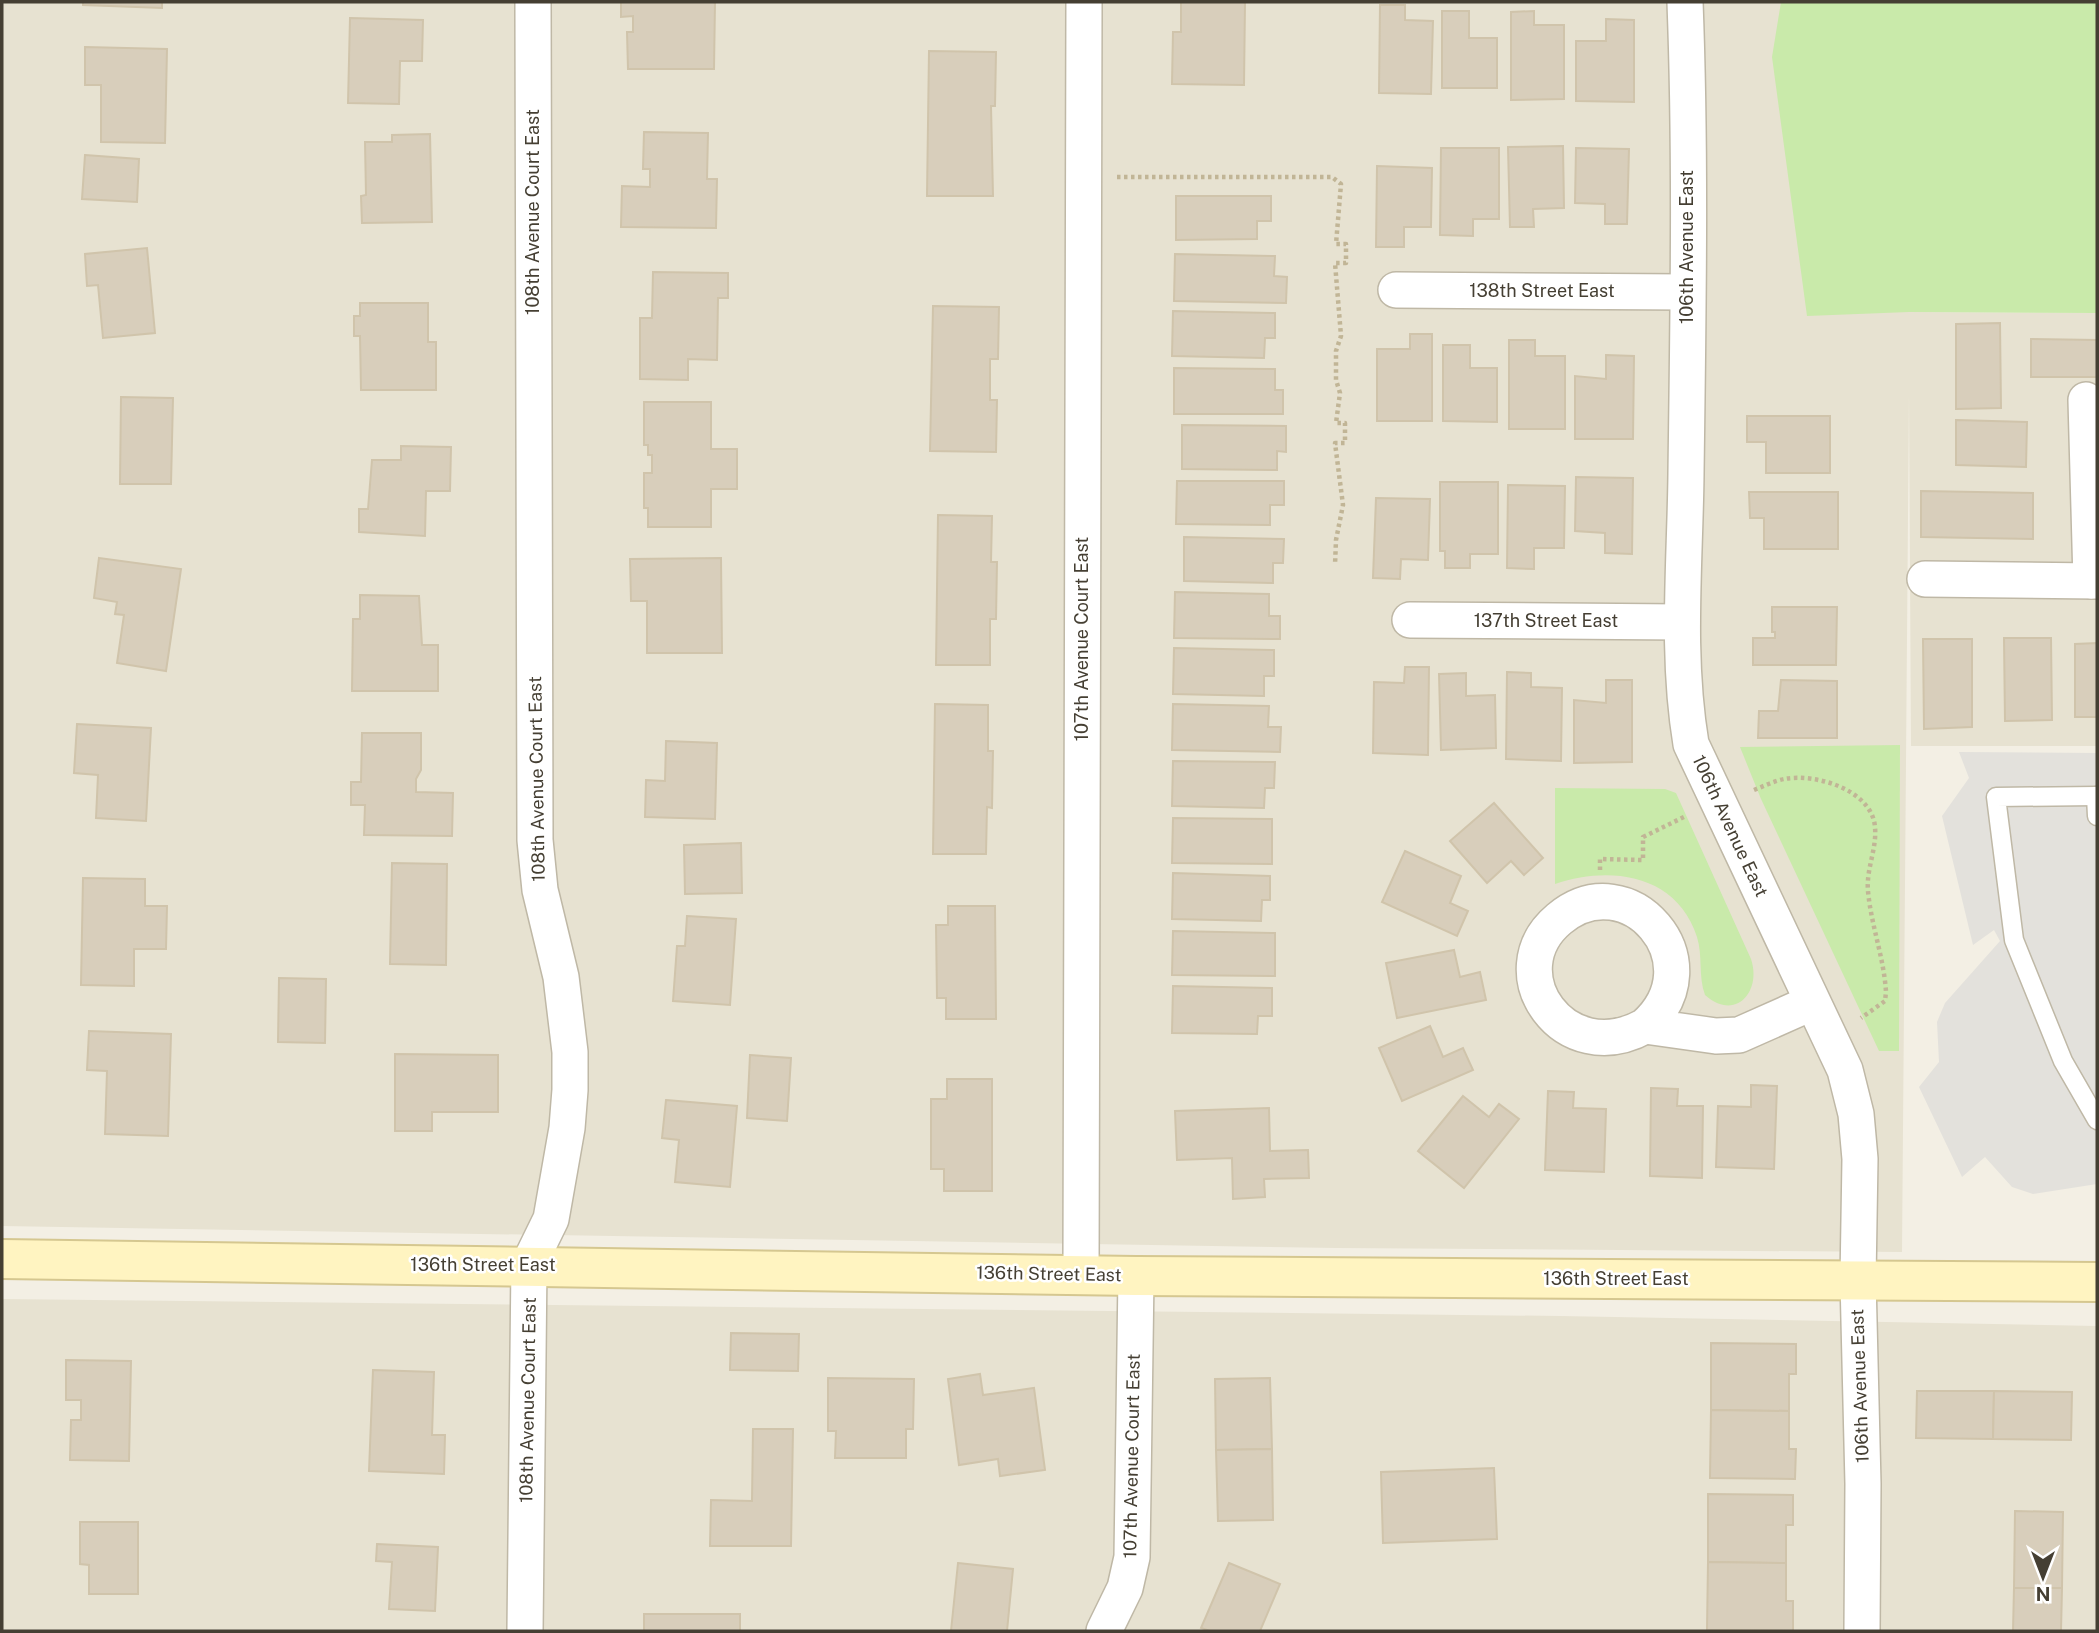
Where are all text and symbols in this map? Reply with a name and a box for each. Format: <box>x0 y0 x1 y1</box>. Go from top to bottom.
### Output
street label: 108th Avenue Court East <box>522 109 543 315</box>
street label: 106th Avenue East <box>1676 170 1697 324</box>
street label: 138th Street East <box>1469 280 1615 301</box>
street label: 107th Avenue Court East <box>1071 537 1092 741</box>
street label: 137th Street East <box>1474 610 1618 631</box>
street label: 108th Avenue Court East <box>524 676 549 882</box>
street label: 106th Avenue East <box>1688 752 1773 900</box>
street label: 136th Street East <box>410 1254 556 1275</box>
street label: 136th Street East <box>976 1262 1122 1285</box>
street label: 136th Street East <box>1543 1268 1689 1289</box>
street label: 108th Avenue Court East <box>515 1297 540 1503</box>
street label: 106th Avenue East <box>1846 1309 1873 1463</box>
street label: 107th Avenue Court East <box>1119 1353 1144 1559</box>
north arrow <box>2008 1542 2078 1612</box>
text: N <box>2036 1583 2050 1605</box>

